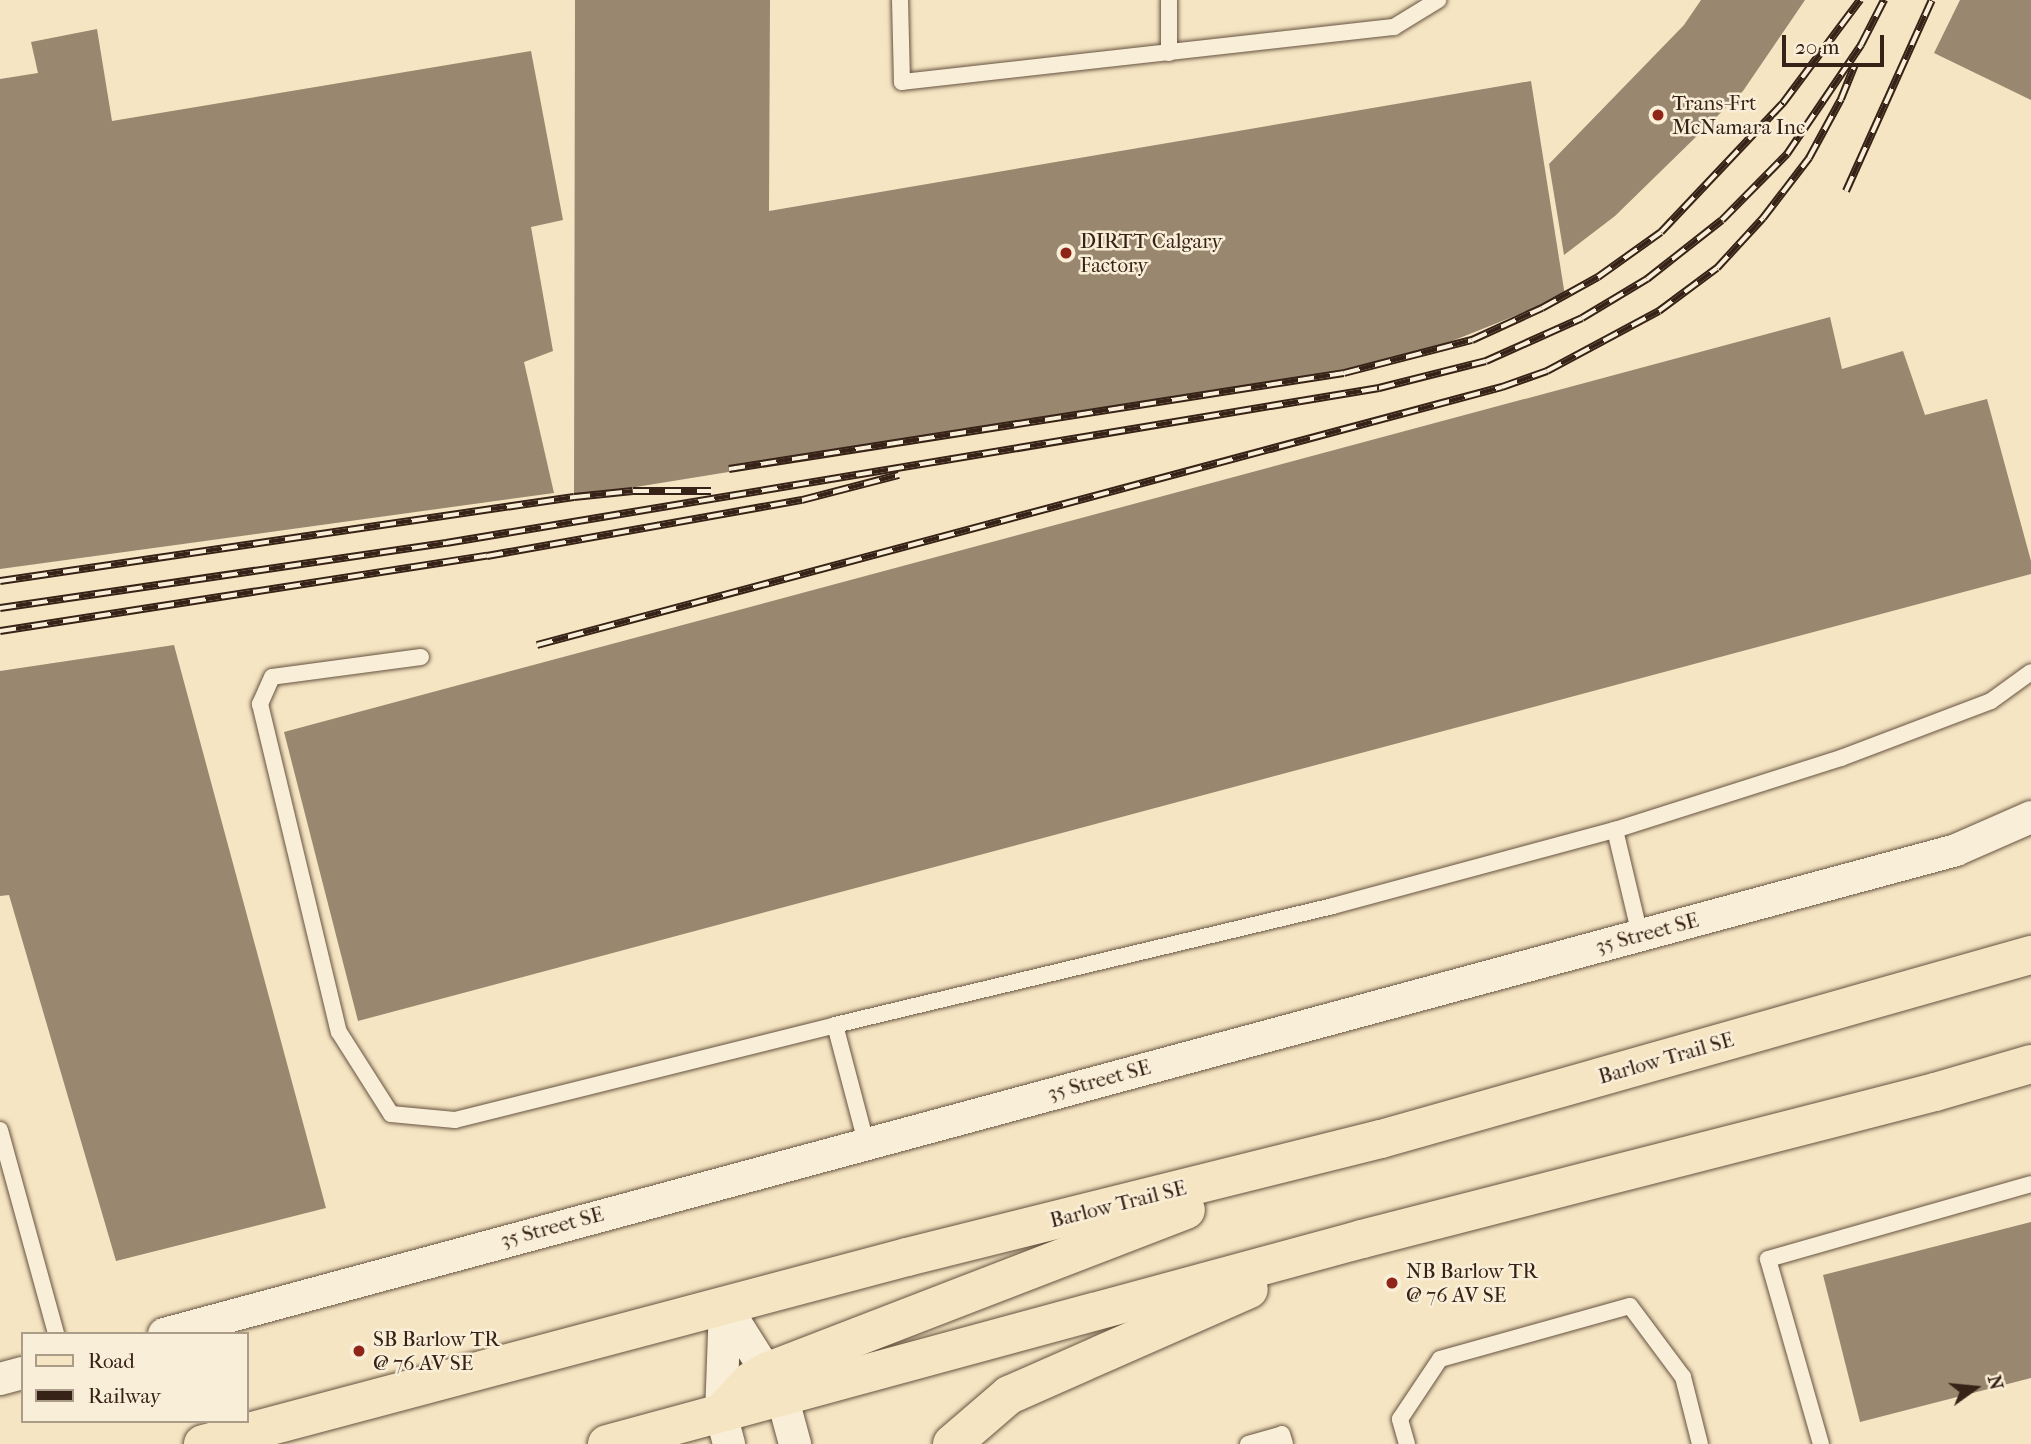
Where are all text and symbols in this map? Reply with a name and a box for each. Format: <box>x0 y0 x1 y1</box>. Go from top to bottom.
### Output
scale bar <box>1786 21 1888 65</box>
text: 20 m <box>1795 35 1839 59</box>
place label: Trans-Frt McNamara Inc <box>1672 90 1805 140</box>
marker: Trans-Frt McNamara Inc <box>1650 107 1666 123</box>
place label: DIRTT Calgary Factory <box>1080 228 1222 278</box>
marker: DIRTT Calgary Factory <box>1058 245 1074 261</box>
street label: 35 Street SE <box>1593 907 1701 959</box>
street label: Barlow Trail SE <box>1595 1027 1737 1089</box>
street label: 35 Street SE <box>1045 1054 1153 1106</box>
street label: Barlow Trail SE <box>1047 1175 1189 1233</box>
street label: 35 Street SE <box>498 1201 606 1253</box>
place label: NB Barlow TR @ 76 AV SE <box>1406 1258 1538 1308</box>
marker: NB Barlow TR @ 76 AV SE <box>1384 1275 1400 1291</box>
place label: SB Barlow TR @ 76 AV SE <box>373 1326 500 1376</box>
legend <box>21 1332 248 1423</box>
marker: SB Barlow TR @ 76 AV SE <box>351 1343 367 1359</box>
text: Road <box>88 1349 135 1373</box>
north arrow <box>1940 1353 2010 1423</box>
text: N <box>1983 1373 2008 1392</box>
text: Railway <box>88 1384 161 1408</box>

